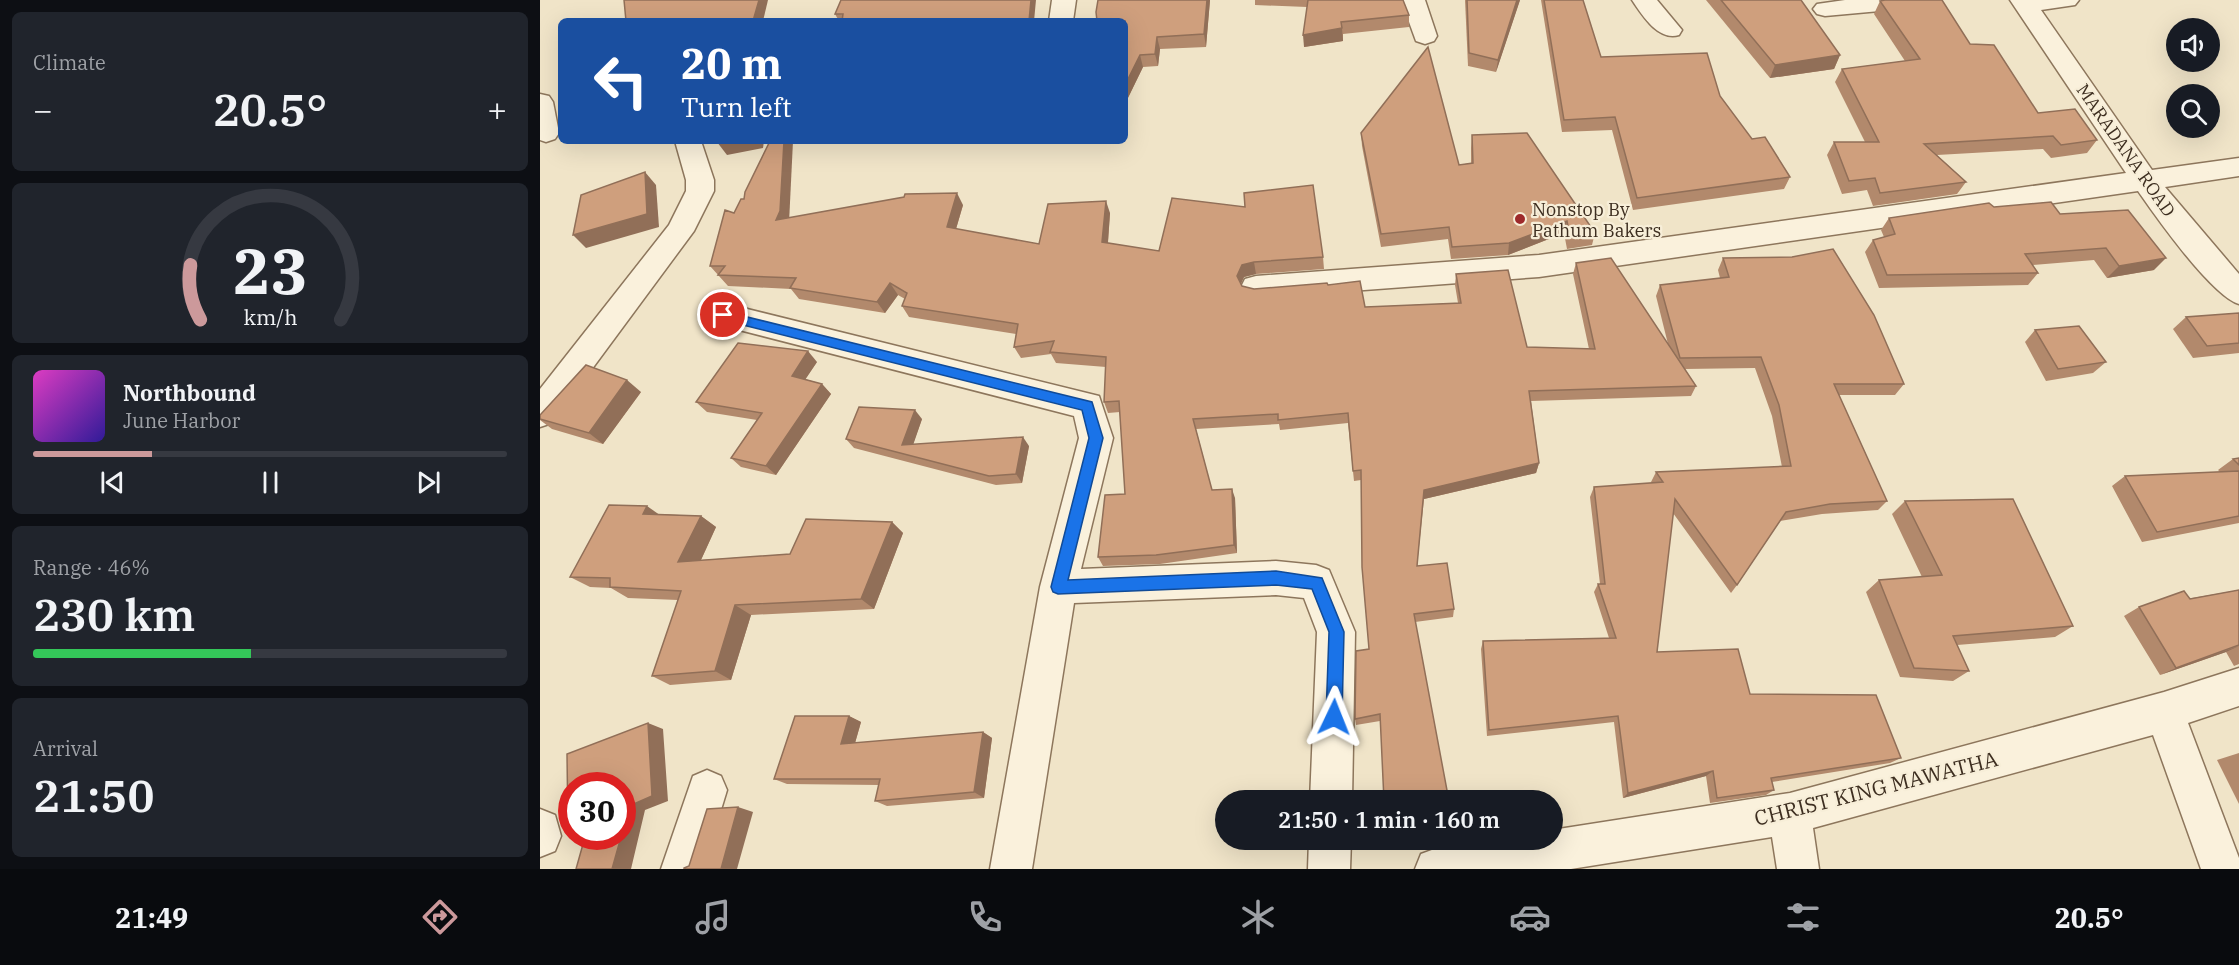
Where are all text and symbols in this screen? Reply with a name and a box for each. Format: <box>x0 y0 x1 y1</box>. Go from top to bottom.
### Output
map controls <box>2166 18 2220 138</box>
button: sound <box>2166 18 2220 72</box>
text: 20 m <box>681 36 782 91</box>
icon: left <box>582 42 660 120</box>
text: Climate <box>33 49 106 76</box>
street label: MARADANA ROAD <box>2072 79 2180 221</box>
text: 20.5° <box>213 80 327 138</box>
button: search <box>2166 84 2220 138</box>
text: − <box>33 88 53 131</box>
text: + <box>487 88 507 131</box>
text: Turn left <box>681 89 792 124</box>
place label: Nonstop By Pathum Bakers <box>1532 198 1661 242</box>
marker: Nonstop By Pathum Bakers <box>1513 212 1527 226</box>
text: 23 <box>233 230 307 311</box>
pin <box>697 289 748 340</box>
icon: arrive <box>706 298 739 331</box>
text: km/h <box>243 304 297 332</box>
text: Northbound <box>123 378 256 407</box>
text: June Harbor <box>123 407 240 434</box>
icon: previous <box>96 466 129 499</box>
icon: pause <box>254 466 287 499</box>
icon: next <box>412 466 445 499</box>
text: Range · 46% <box>33 554 150 581</box>
text: 230 km <box>33 585 195 643</box>
position arrow <box>1302 685 1366 749</box>
text: Arrival <box>33 735 98 762</box>
street label: CHRIST KING MAWATHA <box>1751 744 2001 832</box>
text: 21:50 <box>33 766 154 824</box>
speed limit sign: 30 <box>558 772 636 850</box>
text: 21:50 · 1 min · 160 m <box>1278 805 1500 834</box>
icon: directions <box>419 896 461 938</box>
icon: music <box>692 896 734 938</box>
icon: phone <box>964 896 1006 938</box>
icon: climate <box>1237 896 1279 938</box>
icon: car <box>1509 896 1551 938</box>
icon: filters <box>1782 896 1824 938</box>
text: 21:49 <box>115 900 188 935</box>
text: 20.5° <box>2055 900 2124 935</box>

